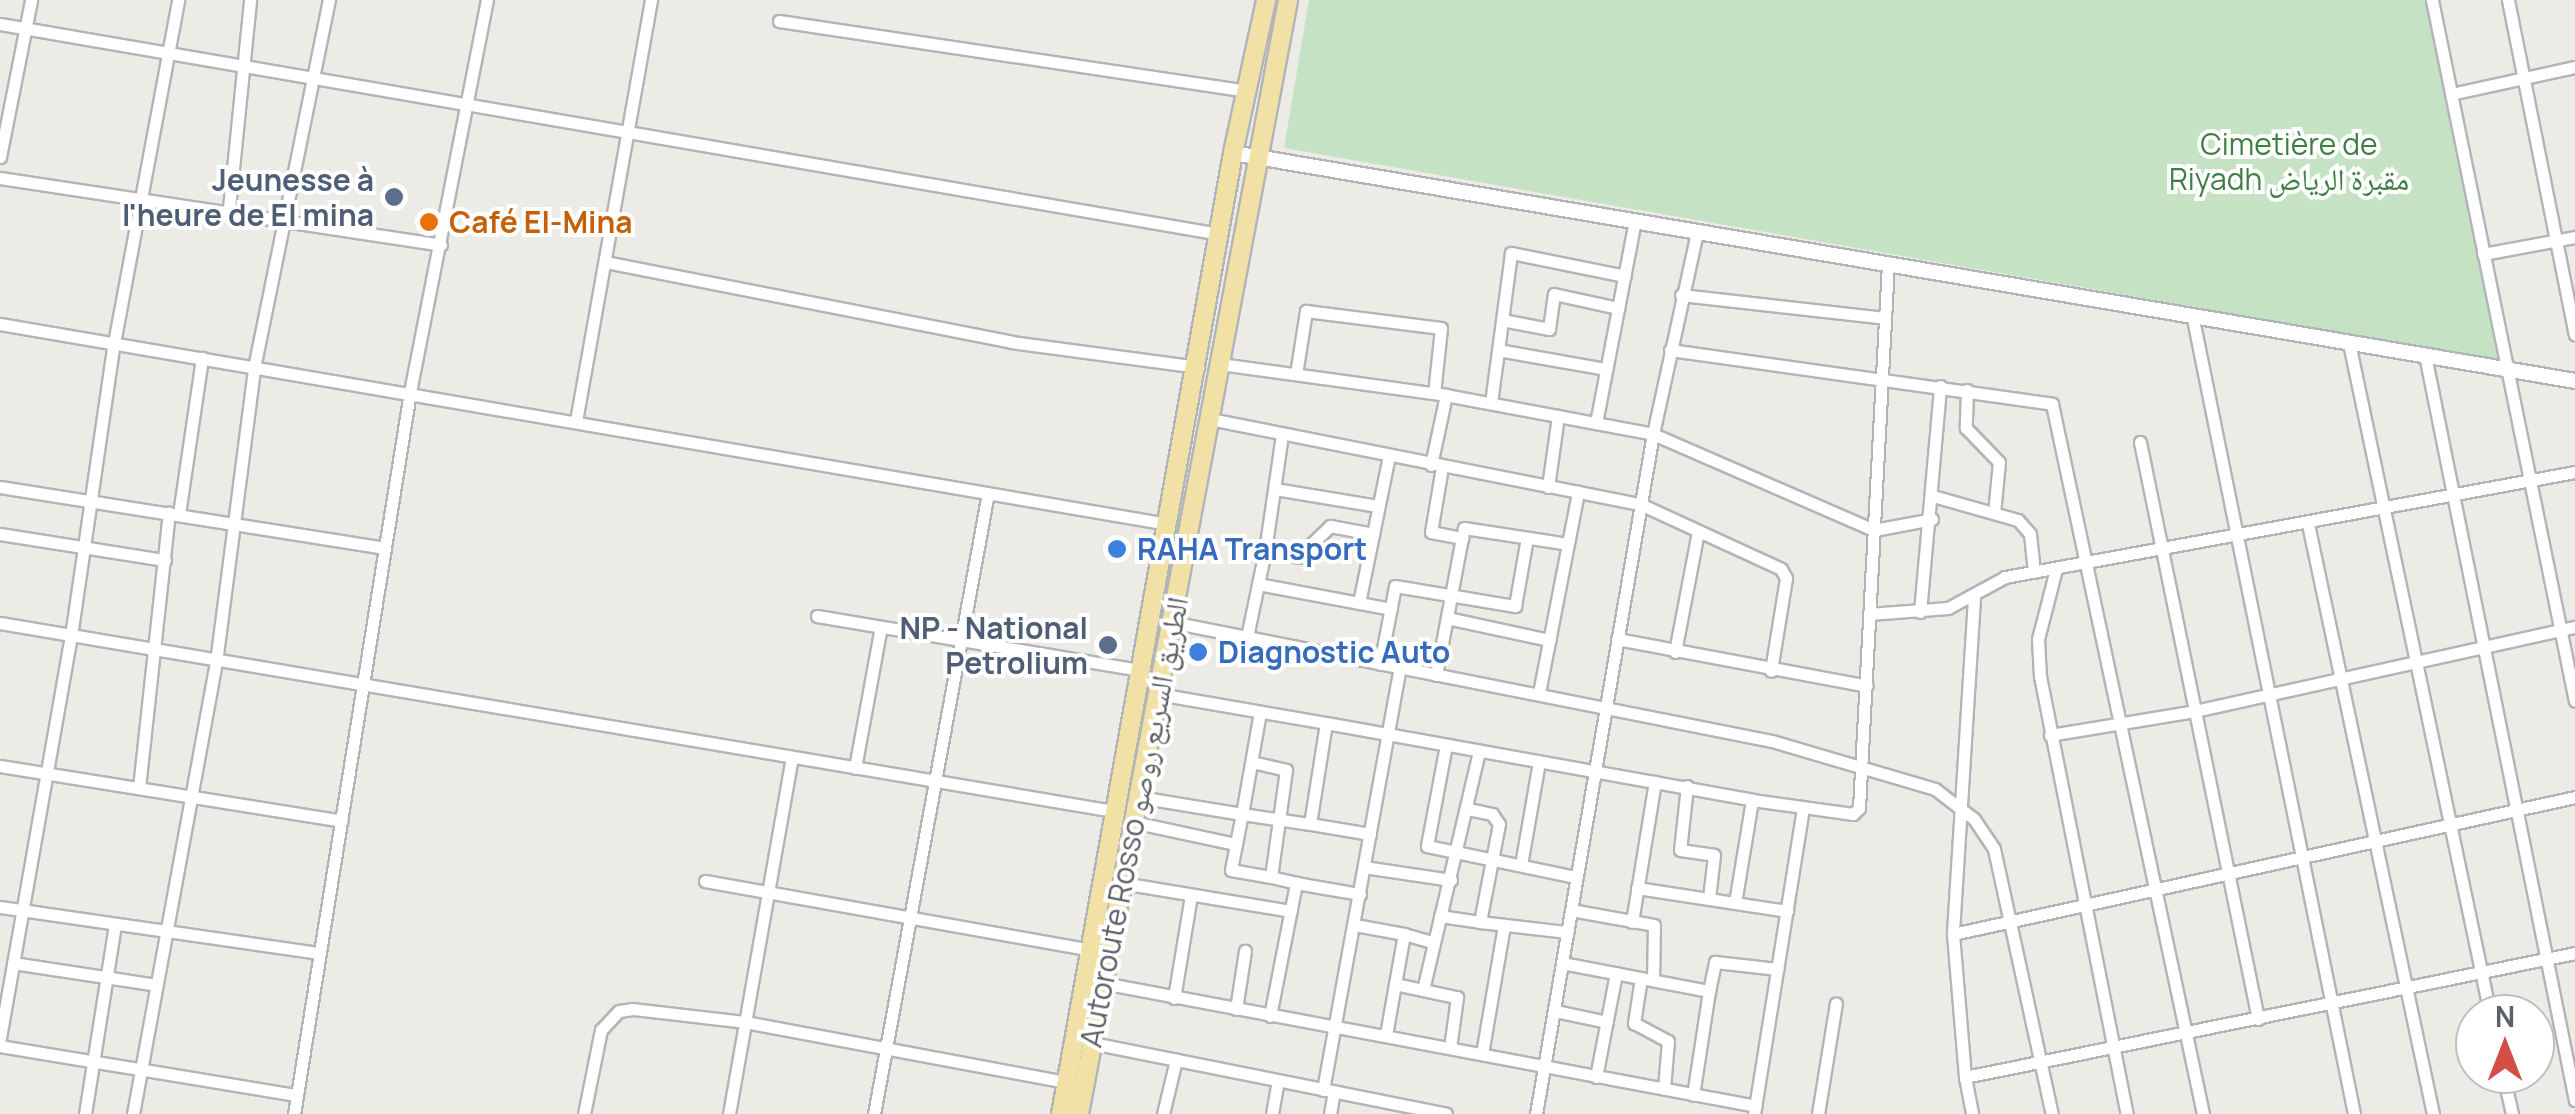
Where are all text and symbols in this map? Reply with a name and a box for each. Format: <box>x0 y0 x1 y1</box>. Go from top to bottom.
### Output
park label: Cimetière de Riyadh مقبرة الرياض <box>2169 126 2409 196</box>
place label: Jeunesse à l'heure de El mina <box>122 162 374 232</box>
marker: Jeunesse à l'heure de El mina <box>383 186 405 208</box>
place label: Café El-Mina <box>449 204 633 240</box>
marker: Café El-Mina <box>418 211 440 233</box>
place label: RAHA Transport <box>1137 531 1367 567</box>
marker: RAHA Transport <box>1106 538 1128 560</box>
street label: Autoroute Rosso الطريق السريع روصو <box>1073 594 1195 1050</box>
place label: NP - National Petrolium <box>899 610 1088 680</box>
marker: NP - National Petrolium <box>1097 634 1119 656</box>
place label: Diagnostic Auto <box>1218 634 1450 670</box>
marker: Diagnostic Auto <box>1187 641 1209 663</box>
north arrow <box>2455 994 2555 1094</box>
text: N <box>2495 997 2515 1035</box>

